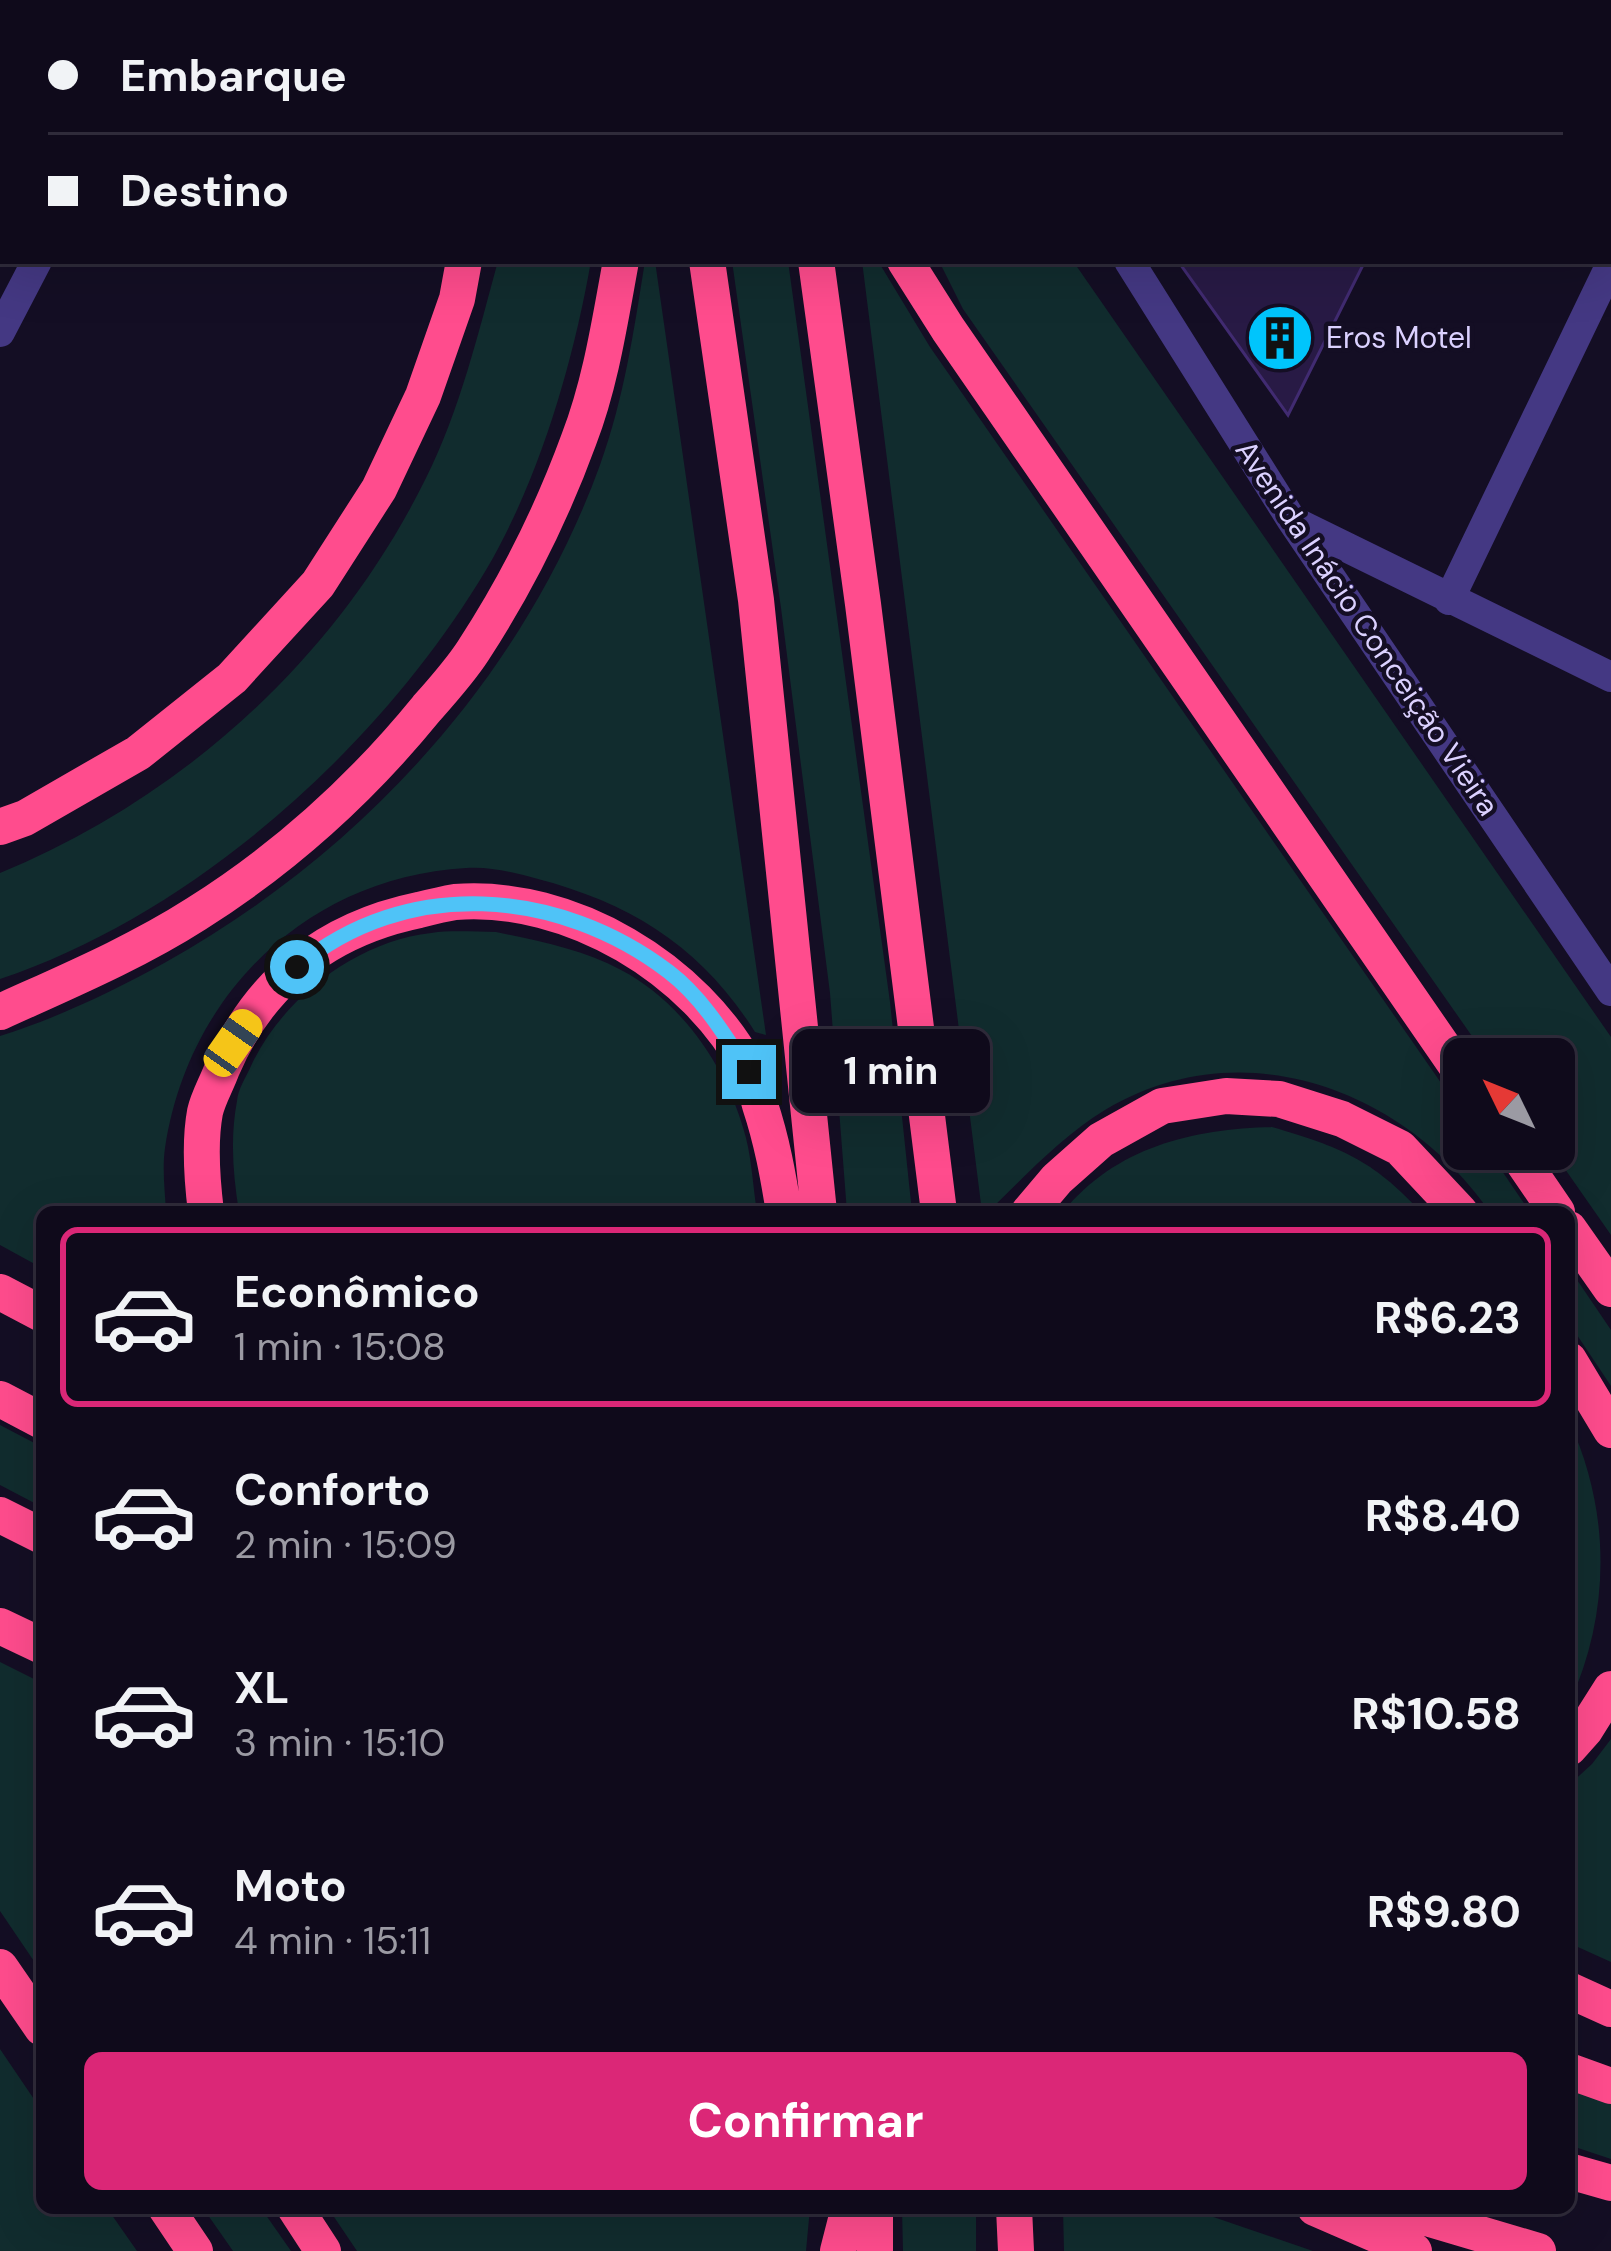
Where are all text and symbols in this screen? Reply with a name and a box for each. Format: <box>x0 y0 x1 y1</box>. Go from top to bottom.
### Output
text: Embarque <box>120 46 347 105</box>
text: Destino <box>120 161 289 220</box>
building icon: Eros Motel <box>1245 303 1315 373</box>
place label: Eros Motel <box>1326 318 1472 357</box>
street label: Avenida Inácio Conceição Vieira <box>1227 432 1508 823</box>
route start <box>270 940 324 994</box>
car <box>198 1003 268 1083</box>
callout: 1 min <box>791 1030 989 1114</box>
north arrow <box>1443 1038 1575 1170</box>
map controls <box>1443 1038 1575 1170</box>
route end <box>722 1045 776 1099</box>
text: 1 min <box>844 1045 938 1096</box>
text: Econômico <box>234 1262 480 1321</box>
icon: car <box>90 1263 198 1371</box>
text: R$6.23 <box>1374 1288 1521 1347</box>
text: 1 min · 15:08 <box>234 1321 446 1372</box>
text: Conforto <box>234 1460 430 1519</box>
icon: car <box>90 1461 198 1569</box>
text: R$8.40 <box>1365 1486 1521 1545</box>
text: 2 min · 15:09 <box>234 1519 457 1570</box>
text: XL <box>234 1658 289 1717</box>
icon: car <box>90 1659 198 1767</box>
text: R$10.58 <box>1351 1684 1521 1743</box>
text: 3 min · 15:10 <box>234 1717 445 1768</box>
text: Moto <box>234 1856 347 1915</box>
icon: car <box>90 1857 198 1965</box>
text: R$9.80 <box>1367 1882 1521 1941</box>
text: 4 min · 15:11 <box>234 1915 431 1966</box>
button: Confirmar <box>84 2052 1527 2190</box>

